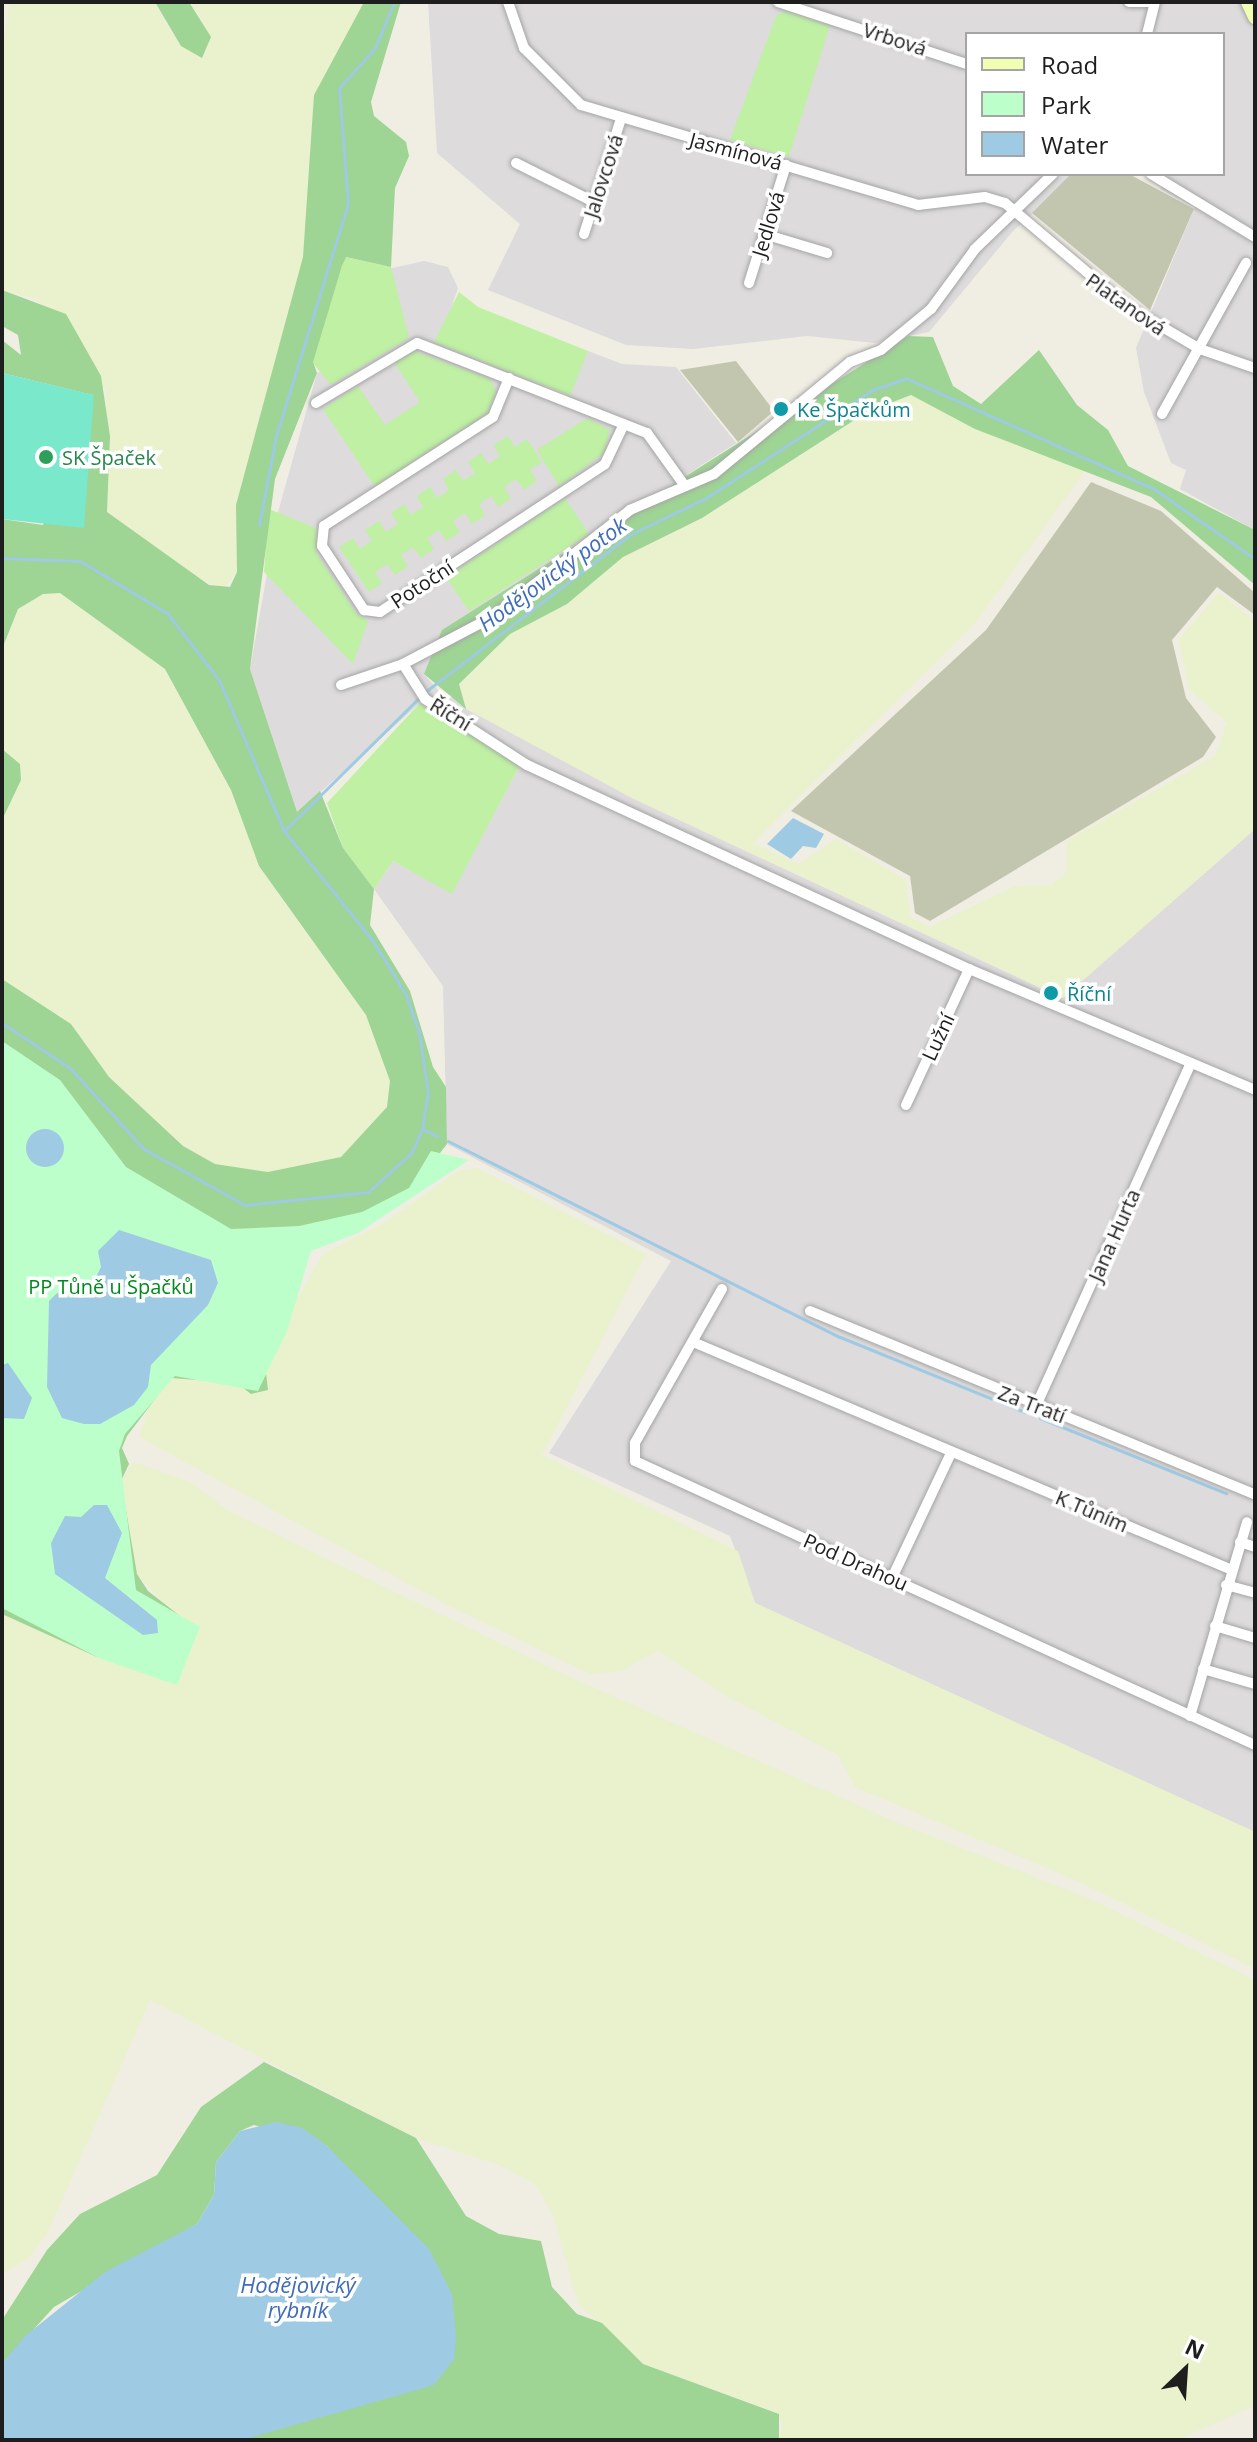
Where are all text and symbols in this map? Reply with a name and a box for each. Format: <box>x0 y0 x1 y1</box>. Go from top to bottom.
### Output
street label: Vrbová <box>860 17 930 61</box>
legend <box>965 32 1225 176</box>
text: Road <box>1041 48 1098 81</box>
text: Park <box>1041 88 1091 121</box>
street label: Jasmínová <box>687 127 785 175</box>
text: Water <box>1041 128 1108 161</box>
street label: Jalovcová <box>578 131 628 221</box>
street label: Jedlová <box>747 188 789 260</box>
street label: Platanová <box>1082 268 1170 340</box>
place label: Ke Špačkům <box>797 397 911 421</box>
marker: Ke Špačkům <box>772 400 790 418</box>
place label: SK Špaček <box>62 445 156 469</box>
marker: SK Špaček <box>37 448 55 466</box>
water label: Hodějovický potok <box>473 511 631 637</box>
street label: Potoční <box>386 555 458 613</box>
street label: Říční <box>426 692 476 736</box>
place label: Říční <box>1067 981 1111 1005</box>
marker: Říční <box>1042 984 1060 1002</box>
street label: Lužní <box>917 1010 959 1064</box>
street label: Jana Hurta <box>1083 1185 1145 1285</box>
park label: PP Tůně u Špačků <box>28 1274 194 1298</box>
street label: Za Tratí <box>995 1380 1069 1428</box>
street label: K Tůním <box>1052 1485 1132 1537</box>
street label: Pod Drahou <box>800 1528 912 1596</box>
water label: Hodějovický rybník <box>240 2271 356 2322</box>
north arrow <box>1145 2330 1225 2410</box>
text: N <box>1181 2331 1210 2366</box>

